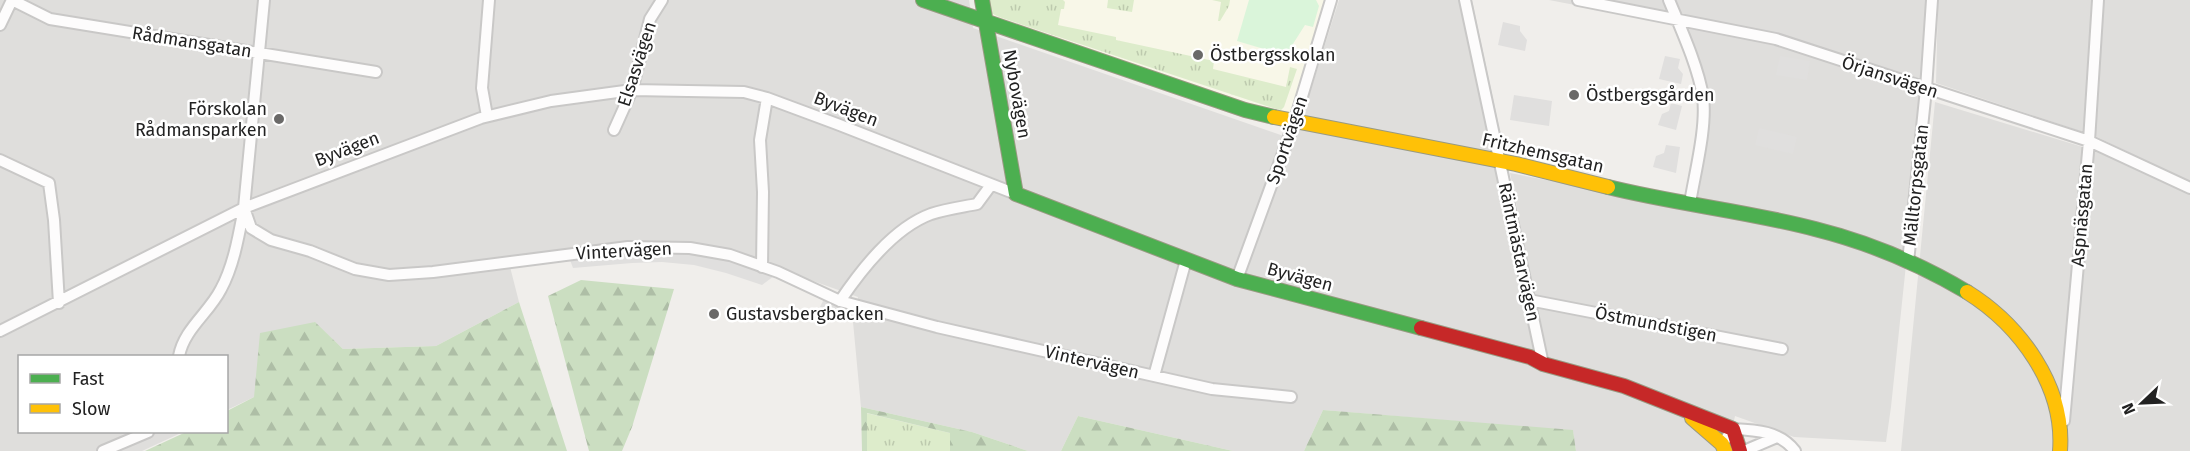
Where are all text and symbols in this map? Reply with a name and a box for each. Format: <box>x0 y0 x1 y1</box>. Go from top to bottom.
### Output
street label: Elsasvägen <box>613 19 661 109</box>
street label: Rådmansgatan <box>131 22 253 62</box>
place label: Östbergsskolan <box>1210 44 1336 66</box>
street label: Nybovägen <box>998 48 1036 140</box>
marker: Östbergsskolan <box>1191 48 1205 62</box>
street label: Örjansvägen <box>1839 51 1941 103</box>
place label: Östbergsgården <box>1586 84 1715 106</box>
street label: Byvägen <box>811 87 881 131</box>
marker: Östbergsgården <box>1567 88 1581 102</box>
street label: Sportvägen <box>1262 93 1312 187</box>
place label: Förskolan Rådmansparken <box>135 98 267 141</box>
marker: Förskolan Rådmansparken <box>272 112 286 126</box>
street label: Mälltorpsgatan <box>1899 123 1933 247</box>
street label: Byvägen <box>312 127 382 171</box>
street label: Fritzhemsgatan <box>1480 128 1606 178</box>
street label: Aspnäsgatan <box>2067 162 2097 268</box>
street label: Räntmästarvägen <box>1494 180 1544 324</box>
street label: Vintervägen <box>575 237 673 265</box>
street label: Byvägen <box>1265 258 1335 296</box>
street label: Östmundstigen <box>1593 301 1719 347</box>
place label: Gustavsbergbacken <box>726 303 884 325</box>
marker: Gustavsbergbacken <box>707 307 721 321</box>
street label: Vintervägen <box>1043 340 1141 384</box>
legend <box>18 355 228 433</box>
text: Fast <box>72 368 105 390</box>
north arrow <box>2112 373 2172 433</box>
text: Slow <box>72 398 111 420</box>
text: N <box>2118 400 2139 417</box>

